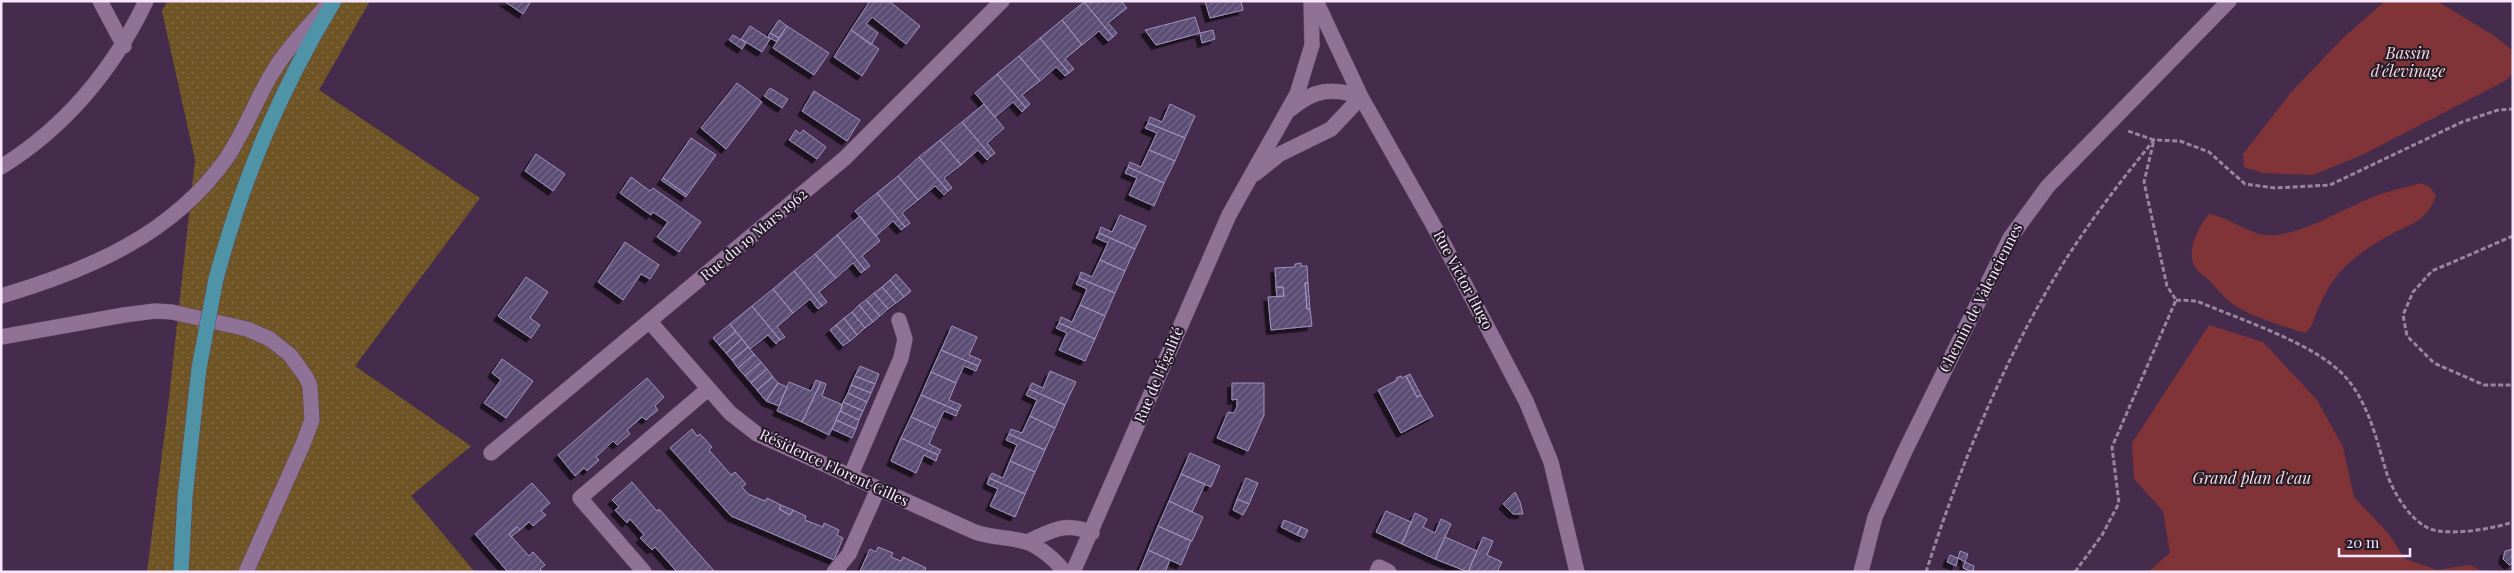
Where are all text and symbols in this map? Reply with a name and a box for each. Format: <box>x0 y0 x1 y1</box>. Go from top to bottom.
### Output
water label: Bassin d'élevinage <box>2371 42 2445 81</box>
street label: Rue du 19 Mars 1962 <box>696 184 811 285</box>
street label: Chemin de Valenciennes <box>1934 220 2026 376</box>
street label: Rue Victor Hugo <box>1429 226 1498 333</box>
street label: Rue de l'Égalité <box>1129 324 1187 426</box>
street label: Résidence Florent Gilles <box>757 424 912 510</box>
water label: Grand plan d'eau <box>2193 467 2311 488</box>
scale bar <box>2339 526 2410 558</box>
text: 20 m <box>2346 532 2380 552</box>

